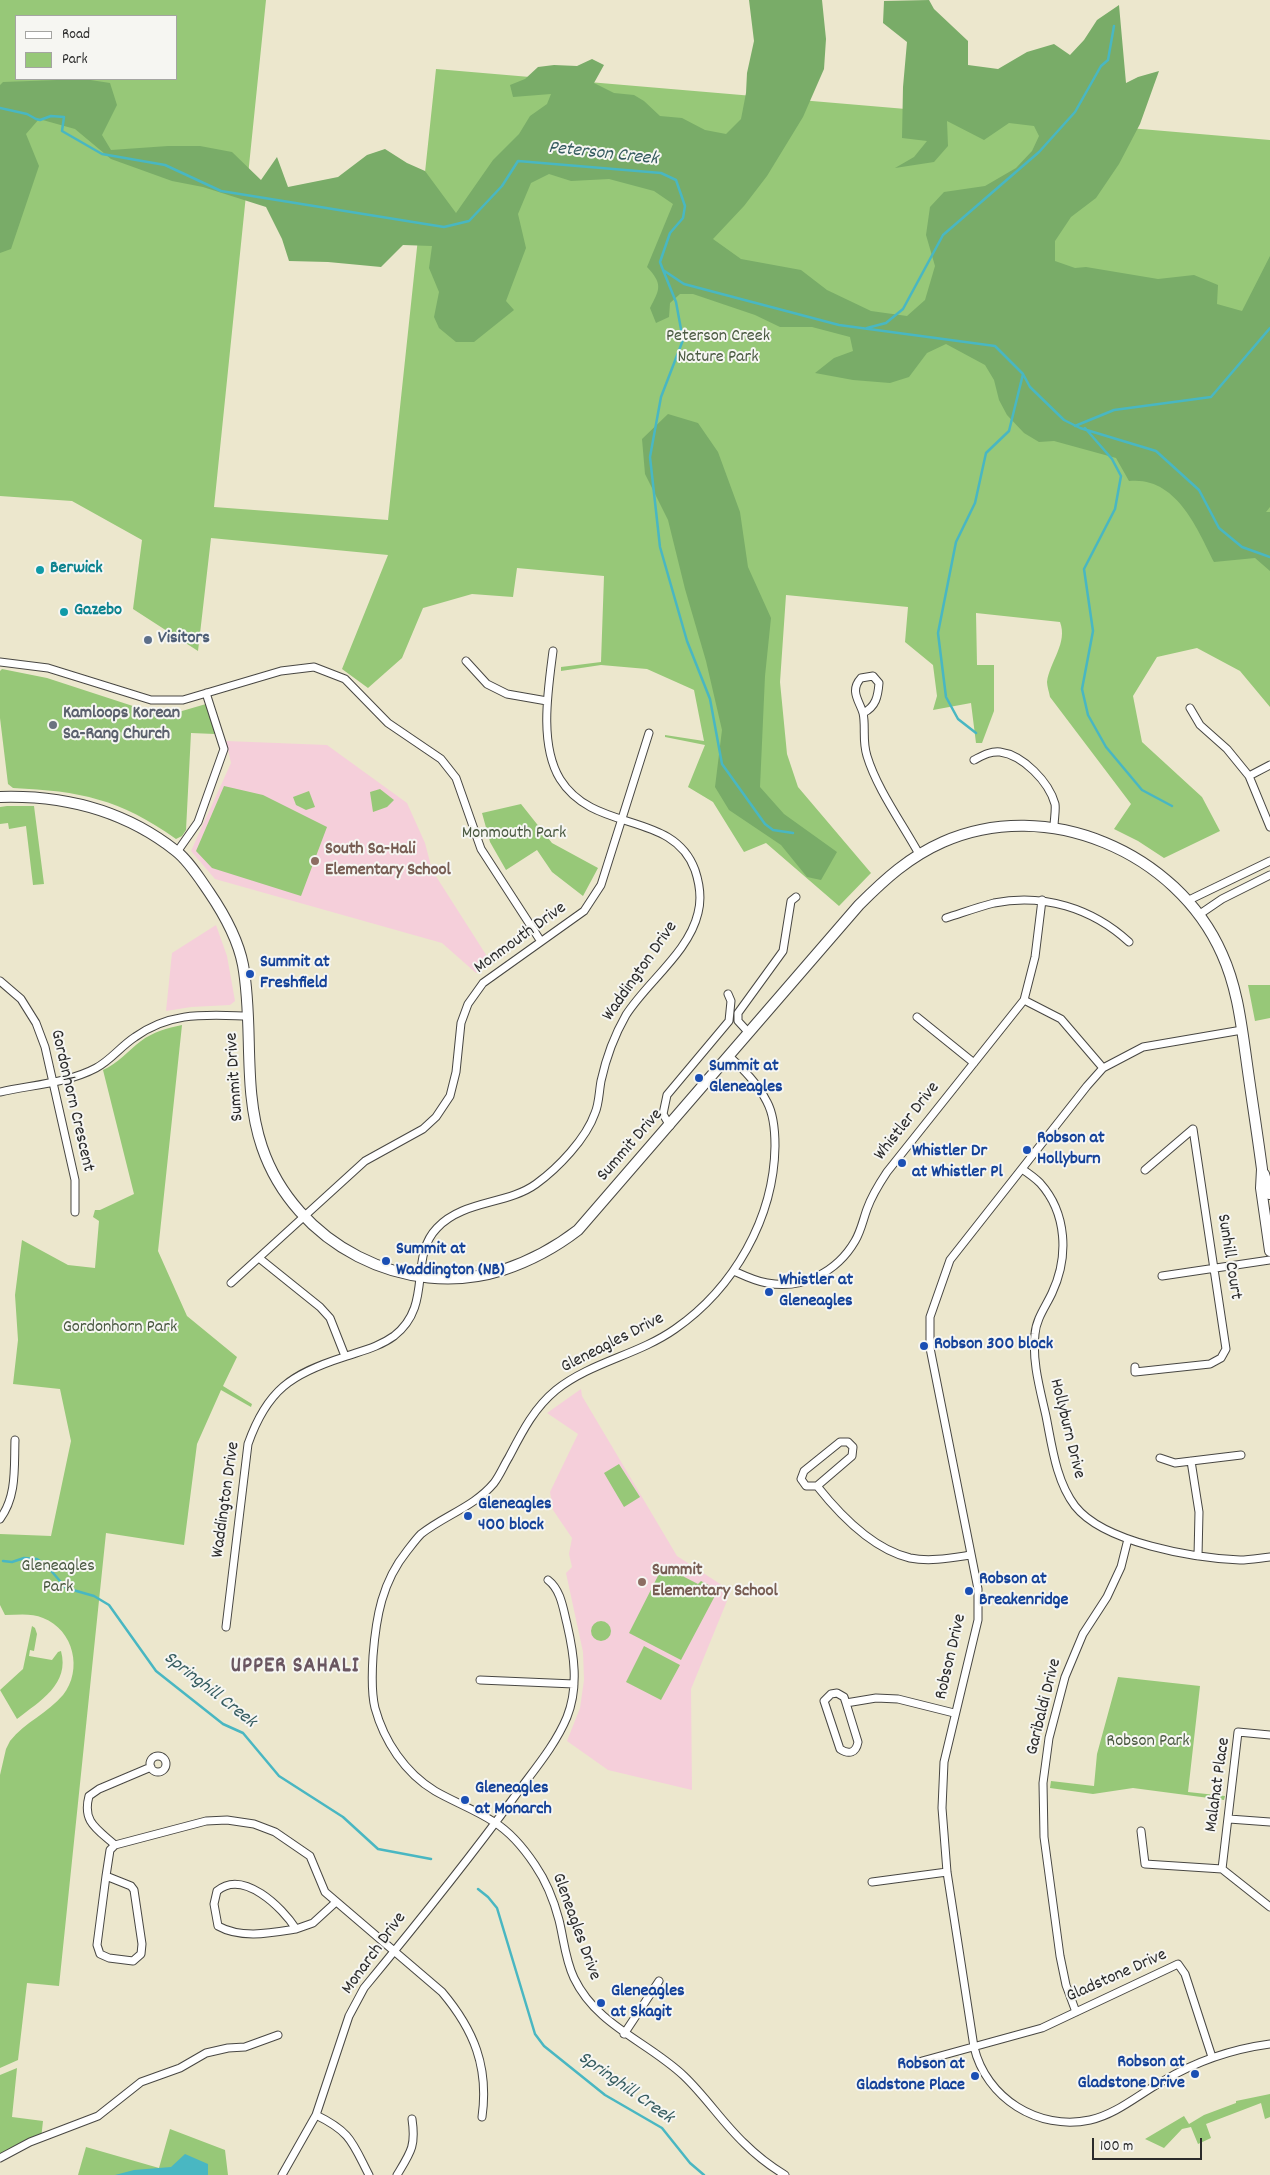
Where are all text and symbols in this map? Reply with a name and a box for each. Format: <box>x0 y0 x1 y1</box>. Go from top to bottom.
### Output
legend <box>15 15 178 80</box>
text: Road <box>62 24 90 46</box>
text: Park <box>62 49 88 71</box>
water label: Peterson Creek <box>547 138 659 172</box>
park label: Peterson Creek Nature Park <box>666 327 770 369</box>
place label: Berwick <box>50 559 103 581</box>
marker: Berwick <box>34 564 46 576</box>
place label: Gazebo <box>74 601 122 623</box>
marker: Gazebo <box>58 606 70 618</box>
place label: Visitors <box>158 629 210 651</box>
marker: Visitors <box>142 634 154 646</box>
place label: Kamloops Korean Sa-Rang Church <box>63 704 180 746</box>
marker: Kamloops Korean Sa-Rang Church <box>47 719 59 731</box>
park label: Monmouth Park <box>462 824 566 846</box>
place label: South Sa-Hali Elementary School <box>325 840 451 882</box>
marker: South Sa-Hali Elementary School <box>309 855 321 867</box>
street label: Monmouth Drive <box>471 898 571 980</box>
street label: Waddington Drive <box>599 918 683 1026</box>
place label: Summit at Freshfield <box>260 953 330 996</box>
marker: Summit at Freshfield <box>244 968 256 980</box>
street label: Gordonhorn Crescent <box>44 1028 98 1174</box>
street label: Summit Drive <box>222 1032 250 1122</box>
place label: Summit at Gleneagles <box>709 1057 783 1100</box>
marker: Summit at Gleneagles <box>693 1072 705 1084</box>
street label: Whistler Drive <box>871 1078 945 1166</box>
street label: Summit Drive <box>594 1105 668 1187</box>
place label: Robson at Hollyburn <box>1037 1129 1105 1172</box>
place label: Whistler Dr at Whistler Pl <box>912 1142 1003 1184</box>
marker: Robson at Hollyburn <box>1021 1144 1033 1156</box>
marker: Whistler Dr at Whistler Pl <box>896 1157 908 1169</box>
street label: Sunhill Court <box>1211 1213 1245 1301</box>
place label: Summit at Waddington (NB) <box>396 1240 505 1282</box>
marker: Summit at Waddington (NB) <box>380 1255 392 1267</box>
place label: Whistler at Gleneagles <box>779 1271 853 1314</box>
marker: Whistler at Gleneagles <box>763 1286 775 1298</box>
street label: Gleneagles Drive <box>558 1309 668 1379</box>
park label: Gordonhorn Park <box>63 1318 177 1340</box>
place label: Robson 300 block <box>934 1335 1053 1357</box>
marker: Robson 300 block <box>918 1340 930 1352</box>
street label: Hollyburn Drive <box>1043 1377 1089 1481</box>
street label: Waddington Drive <box>208 1441 246 1559</box>
place label: Gleneagles 400 block <box>478 1495 552 1538</box>
marker: Gleneagles 400 block <box>462 1510 474 1522</box>
park label: Gleneagles Park <box>21 1557 95 1600</box>
place label: Summit Elementary School <box>652 1561 778 1604</box>
place label: Robson at Breakenridge <box>979 1570 1068 1612</box>
marker: Summit Elementary School <box>636 1576 648 1588</box>
marker: Robson at Breakenridge <box>963 1585 975 1597</box>
street label: Robson Drive <box>932 1612 972 1702</box>
water label: Springhill Creek <box>158 1648 260 1734</box>
district label: UPPER SAHALI <box>229 1655 361 1681</box>
street label: Garibaldi Drive <box>1023 1657 1067 1757</box>
park label: Robson Park <box>1106 1732 1190 1754</box>
street label: Malahat Place <box>1202 1736 1236 1834</box>
place label: Gleneagles at Monarch <box>475 1779 552 1822</box>
marker: Gleneagles at Monarch <box>459 1794 471 1806</box>
street label: Gleneagles Drive <box>546 1870 604 1984</box>
street label: Monarch Drive <box>338 1909 412 1999</box>
street label: Gladstone Drive <box>1063 1945 1171 2009</box>
place label: Gleneagles at Skagit <box>611 1982 685 2025</box>
marker: Gleneagles at Skagit <box>595 1997 607 2009</box>
water label: Springhill Creek <box>573 2048 677 2130</box>
place label: Robson at Gladstone Drive <box>1077 2053 1185 2096</box>
place label: Robson at Gladstone Place <box>856 2055 965 2098</box>
marker: Robson at Gladstone Drive <box>1189 2068 1201 2080</box>
marker: Robson at Gladstone Place <box>969 2070 981 2082</box>
scale bar <box>1095 2128 1205 2160</box>
text: 100 m <box>1100 2136 1133 2158</box>

